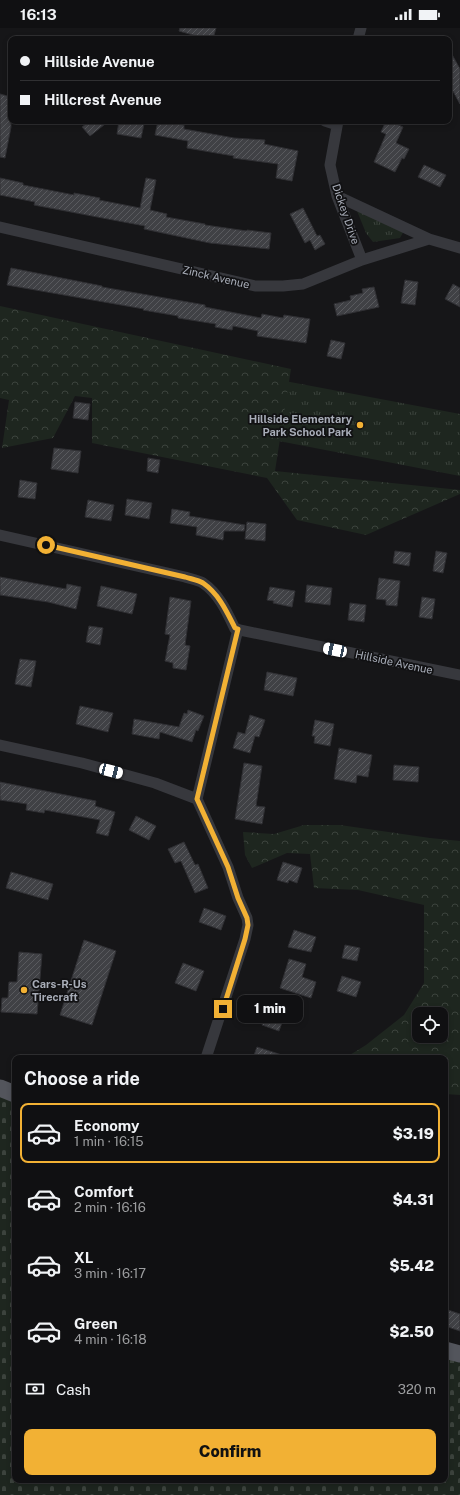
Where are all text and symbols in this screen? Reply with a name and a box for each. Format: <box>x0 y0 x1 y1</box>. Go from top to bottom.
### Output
text: 16:13 <box>20 6 57 23</box>
text: Hillside Avenue <box>44 53 155 70</box>
text: Hillcrest Avenue <box>44 91 162 108</box>
street label: Dickey Drive <box>330 182 362 246</box>
street label: Zinck Avenue <box>181 263 251 291</box>
place label: Hillside Elementary Park School Park <box>249 413 353 438</box>
marker: Hillside Elementary Park School Park <box>355 420 365 430</box>
route start <box>37 536 55 554</box>
car <box>322 642 348 658</box>
street label: Hillside Avenue <box>354 648 434 676</box>
car <box>98 762 124 780</box>
place label: Cars-R-Us Tirecraft <box>32 978 87 1003</box>
marker: Cars-R-Us Tirecraft <box>19 985 29 995</box>
callout: 1 min <box>237 995 303 1023</box>
route end <box>214 1000 232 1018</box>
text: 1 min <box>254 1001 286 1016</box>
map controls <box>412 1007 448 1043</box>
button: locate <box>412 1007 448 1043</box>
text: Choose a ride <box>24 1068 140 1089</box>
icon: car <box>26 1115 62 1151</box>
text: Economy <box>74 1117 139 1134</box>
text: $3.19 <box>392 1125 434 1142</box>
text: 1 min · 16:15 <box>74 1134 144 1149</box>
icon: car <box>26 1181 62 1217</box>
text: Comfort <box>74 1183 134 1200</box>
text: $4.31 <box>392 1191 434 1208</box>
text: 2 min · 16:16 <box>74 1200 146 1215</box>
icon: car <box>26 1247 62 1283</box>
text: XL <box>74 1249 93 1266</box>
text: $5.42 <box>389 1257 434 1274</box>
text: 3 min · 16:17 <box>74 1266 146 1281</box>
icon: car <box>26 1313 62 1349</box>
text: Green <box>74 1315 118 1332</box>
text: $2.50 <box>389 1323 434 1340</box>
text: 4 min · 16:18 <box>74 1332 147 1347</box>
icon: cash <box>24 1378 46 1400</box>
text: Cash <box>56 1381 91 1398</box>
text: 320 m <box>398 1382 436 1397</box>
button: Confirm <box>24 1429 436 1475</box>

